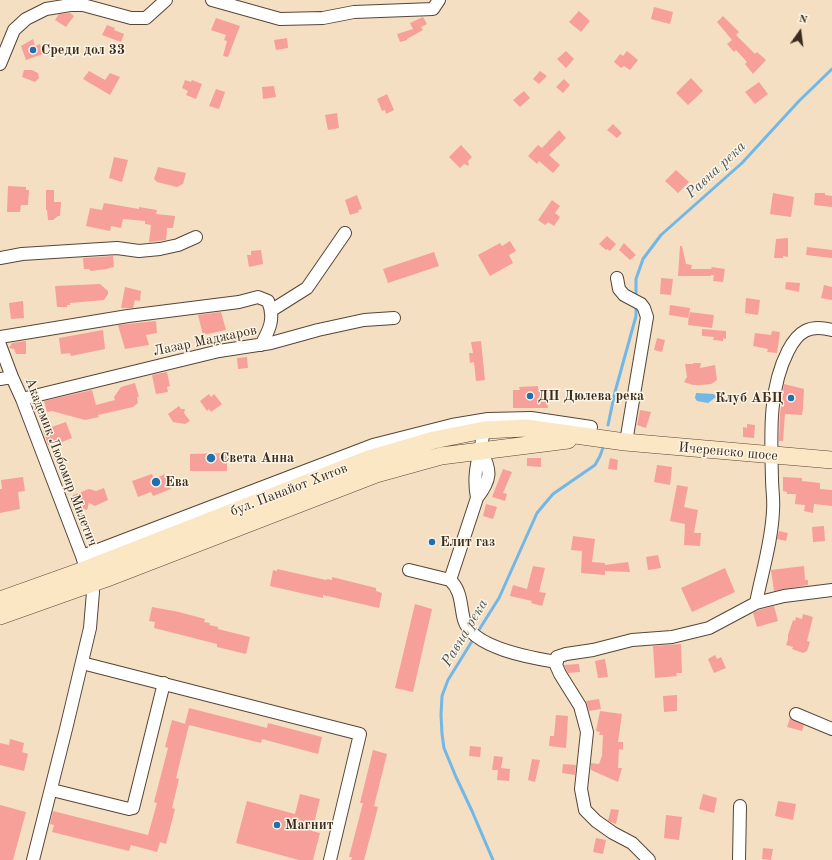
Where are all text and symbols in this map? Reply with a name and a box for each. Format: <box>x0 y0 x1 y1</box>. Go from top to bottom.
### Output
north arrow <box>780 12 820 52</box>
text: N <box>798 14 808 26</box>
place label: Среди дол 33 <box>41 42 125 58</box>
marker: Среди дол 33 <box>28 45 38 55</box>
water label: Равна река <box>682 138 750 202</box>
street label: Лазар Маджаров <box>152 322 258 360</box>
street label: Академик Любомир Милетич <box>21 375 101 549</box>
place label: ДП Дюлева река <box>538 388 644 404</box>
place label: Клуб АБЦ <box>715 390 783 406</box>
marker: ДП Дюлева река <box>525 391 535 401</box>
marker: Клуб АБЦ <box>786 393 796 403</box>
street label: Ичеренско шосе <box>678 439 778 465</box>
place label: Света Анна <box>220 450 294 466</box>
marker: Света Анна <box>205 452 217 464</box>
street label: бул. Панайот Хитов <box>228 460 350 520</box>
place label: Ева <box>165 474 189 490</box>
marker: Ева <box>150 476 162 488</box>
place label: Елит газ <box>440 534 495 550</box>
marker: Елит газ <box>427 537 437 547</box>
water label: Равна река <box>438 596 492 670</box>
place label: Магнит <box>285 817 333 833</box>
marker: Магнит <box>272 820 282 830</box>

